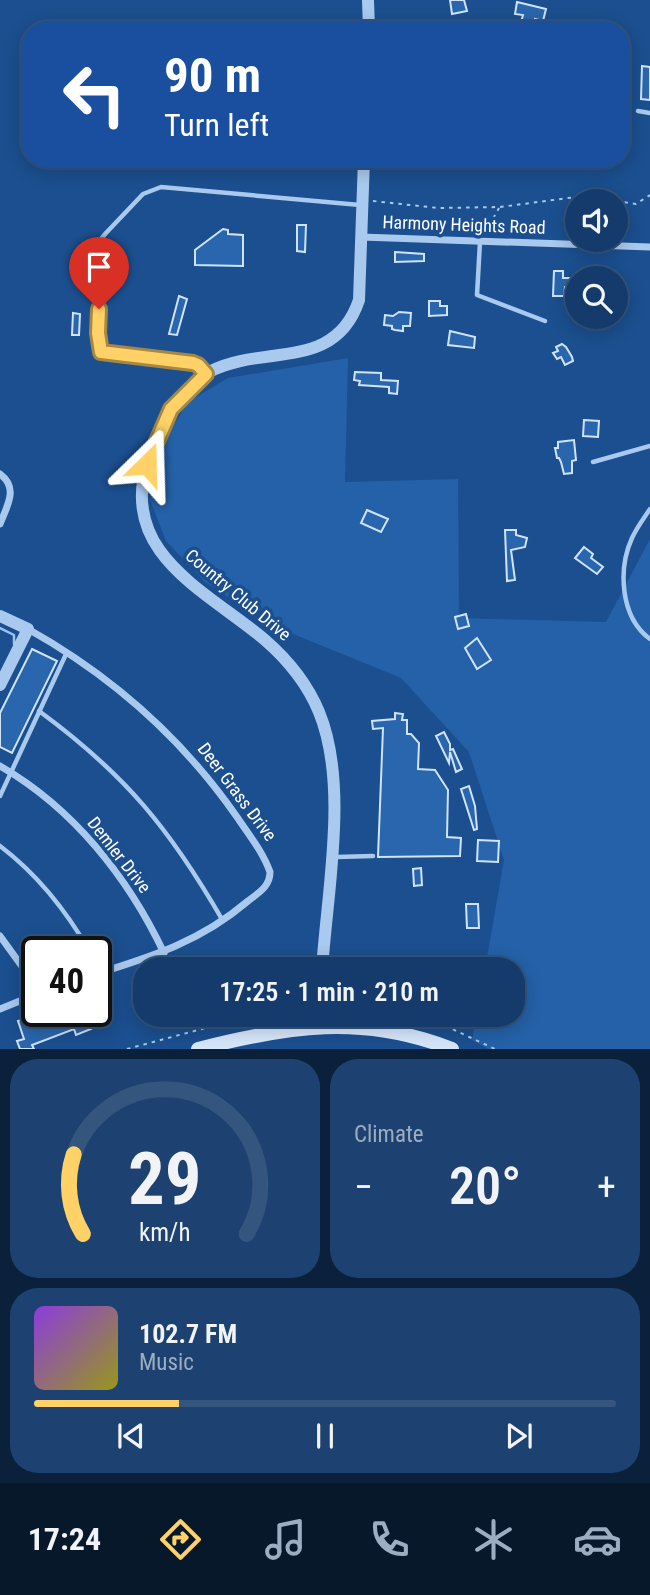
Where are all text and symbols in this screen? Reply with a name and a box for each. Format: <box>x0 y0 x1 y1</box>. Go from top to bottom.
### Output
text: 90 m <box>164 47 261 104</box>
icon: left <box>49 49 140 140</box>
text: Turn left <box>164 106 269 144</box>
map controls <box>565 189 628 329</box>
button: sound <box>565 189 628 252</box>
street label: Harmony Heights Road <box>382 211 546 238</box>
pin <box>69 237 129 309</box>
icon: arrive <box>80 248 118 286</box>
button: search <box>565 266 628 329</box>
position arrow <box>110 427 184 501</box>
street label: Country Club Drive <box>181 544 295 645</box>
street label: Deer Grass Drive <box>194 738 281 845</box>
street label: Demler Drive <box>83 813 155 897</box>
speed limit sign: 40 <box>21 936 112 1027</box>
text: 17:25 · 1 min · 210 m <box>219 977 439 1007</box>
text: Climate <box>354 1121 424 1148</box>
text: 29 <box>128 1137 202 1223</box>
text: 20° <box>449 1156 521 1217</box>
text: − <box>354 1165 373 1209</box>
text: + <box>597 1165 616 1209</box>
text: km/h <box>139 1218 191 1247</box>
text: 102.7 FM <box>139 1319 237 1349</box>
text: Music <box>139 1349 194 1376</box>
icon: previous <box>112 1417 150 1455</box>
icon: pause <box>306 1417 344 1455</box>
icon: next <box>500 1417 538 1455</box>
icon: directions <box>156 1515 205 1564</box>
icon: music <box>261 1515 310 1564</box>
icon: phone <box>365 1515 414 1564</box>
icon: climate <box>469 1515 518 1564</box>
icon: car <box>573 1515 622 1564</box>
text: 17:24 <box>28 1520 101 1558</box>

